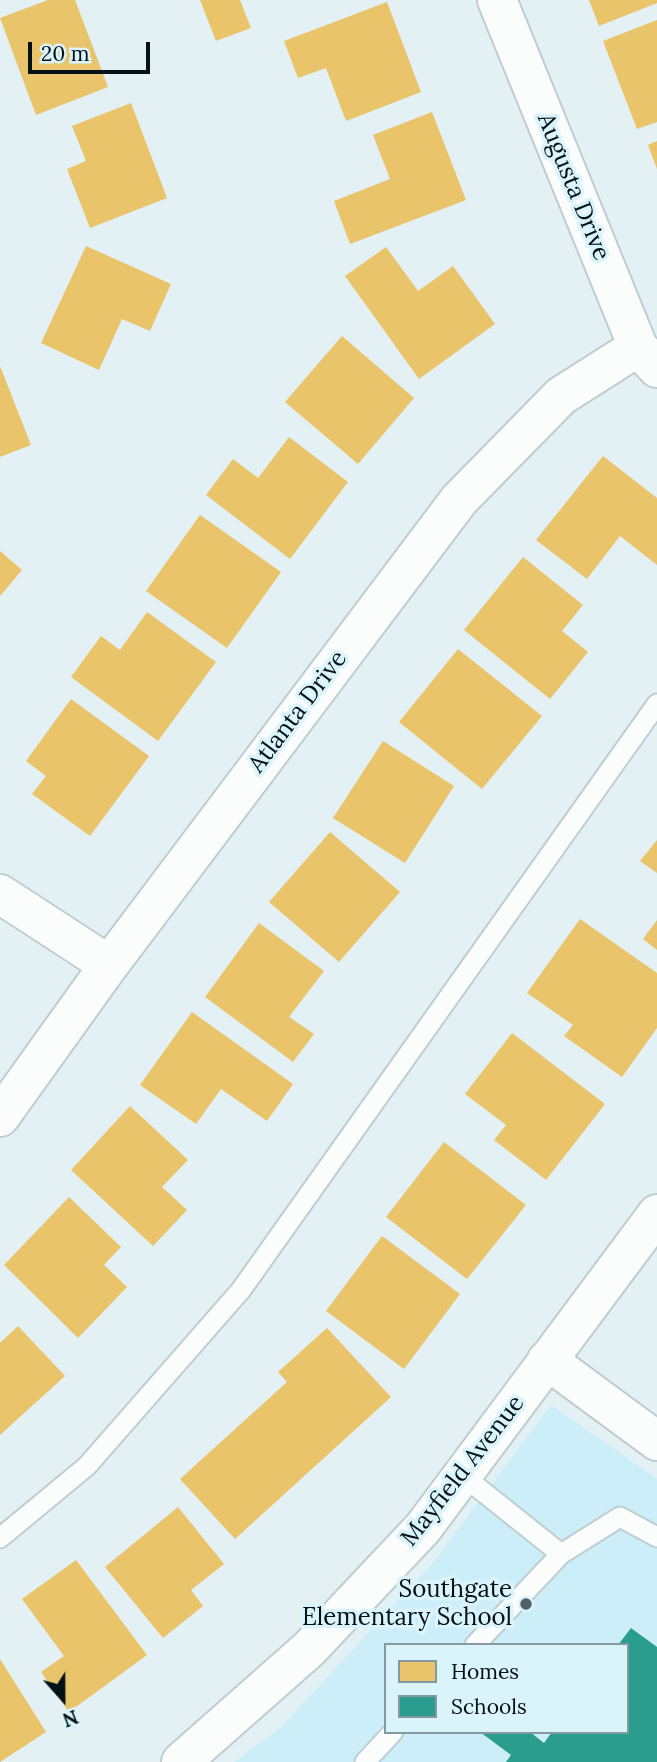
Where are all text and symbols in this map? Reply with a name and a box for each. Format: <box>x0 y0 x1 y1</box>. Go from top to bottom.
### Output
scale bar <box>32 28 154 72</box>
text: 20 m <box>41 40 90 67</box>
street label: Augusta Drive <box>530 109 616 265</box>
street label: Atlanta Drive <box>243 645 353 779</box>
street label: Mayfield Avenue <box>395 1390 531 1552</box>
place label: Southgate Elementary School <box>302 1576 512 1632</box>
marker: Southgate Elementary School <box>518 1596 534 1612</box>
legend <box>384 1643 629 1734</box>
text: Homes <box>451 1658 519 1685</box>
north arrow <box>28 1664 98 1734</box>
text: Schools <box>451 1693 527 1720</box>
text: N <box>59 1705 82 1732</box>

